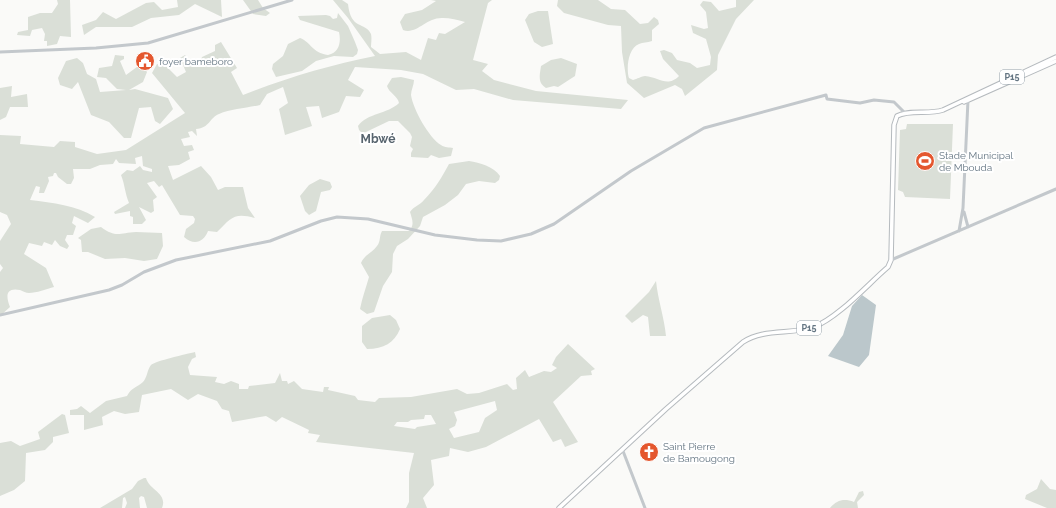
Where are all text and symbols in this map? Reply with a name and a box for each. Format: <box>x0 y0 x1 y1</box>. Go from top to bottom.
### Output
public building icon: foyer bameboro <box>134 50 156 72</box>
place label: foyer bameboro <box>159 56 233 67</box>
road number: P15 <box>1000 70 1024 84</box>
district label: Mbwé <box>361 132 395 146</box>
sports icon: Stade Municipal de Mbouda <box>914 150 936 172</box>
place label: Stade Municipal de Mbouda <box>939 150 1013 173</box>
road number: P15 <box>797 321 821 335</box>
church icon: Saint Pierre de Bamougong <box>638 441 660 463</box>
place label: Saint Pierre de Bamougong <box>663 441 735 464</box>

